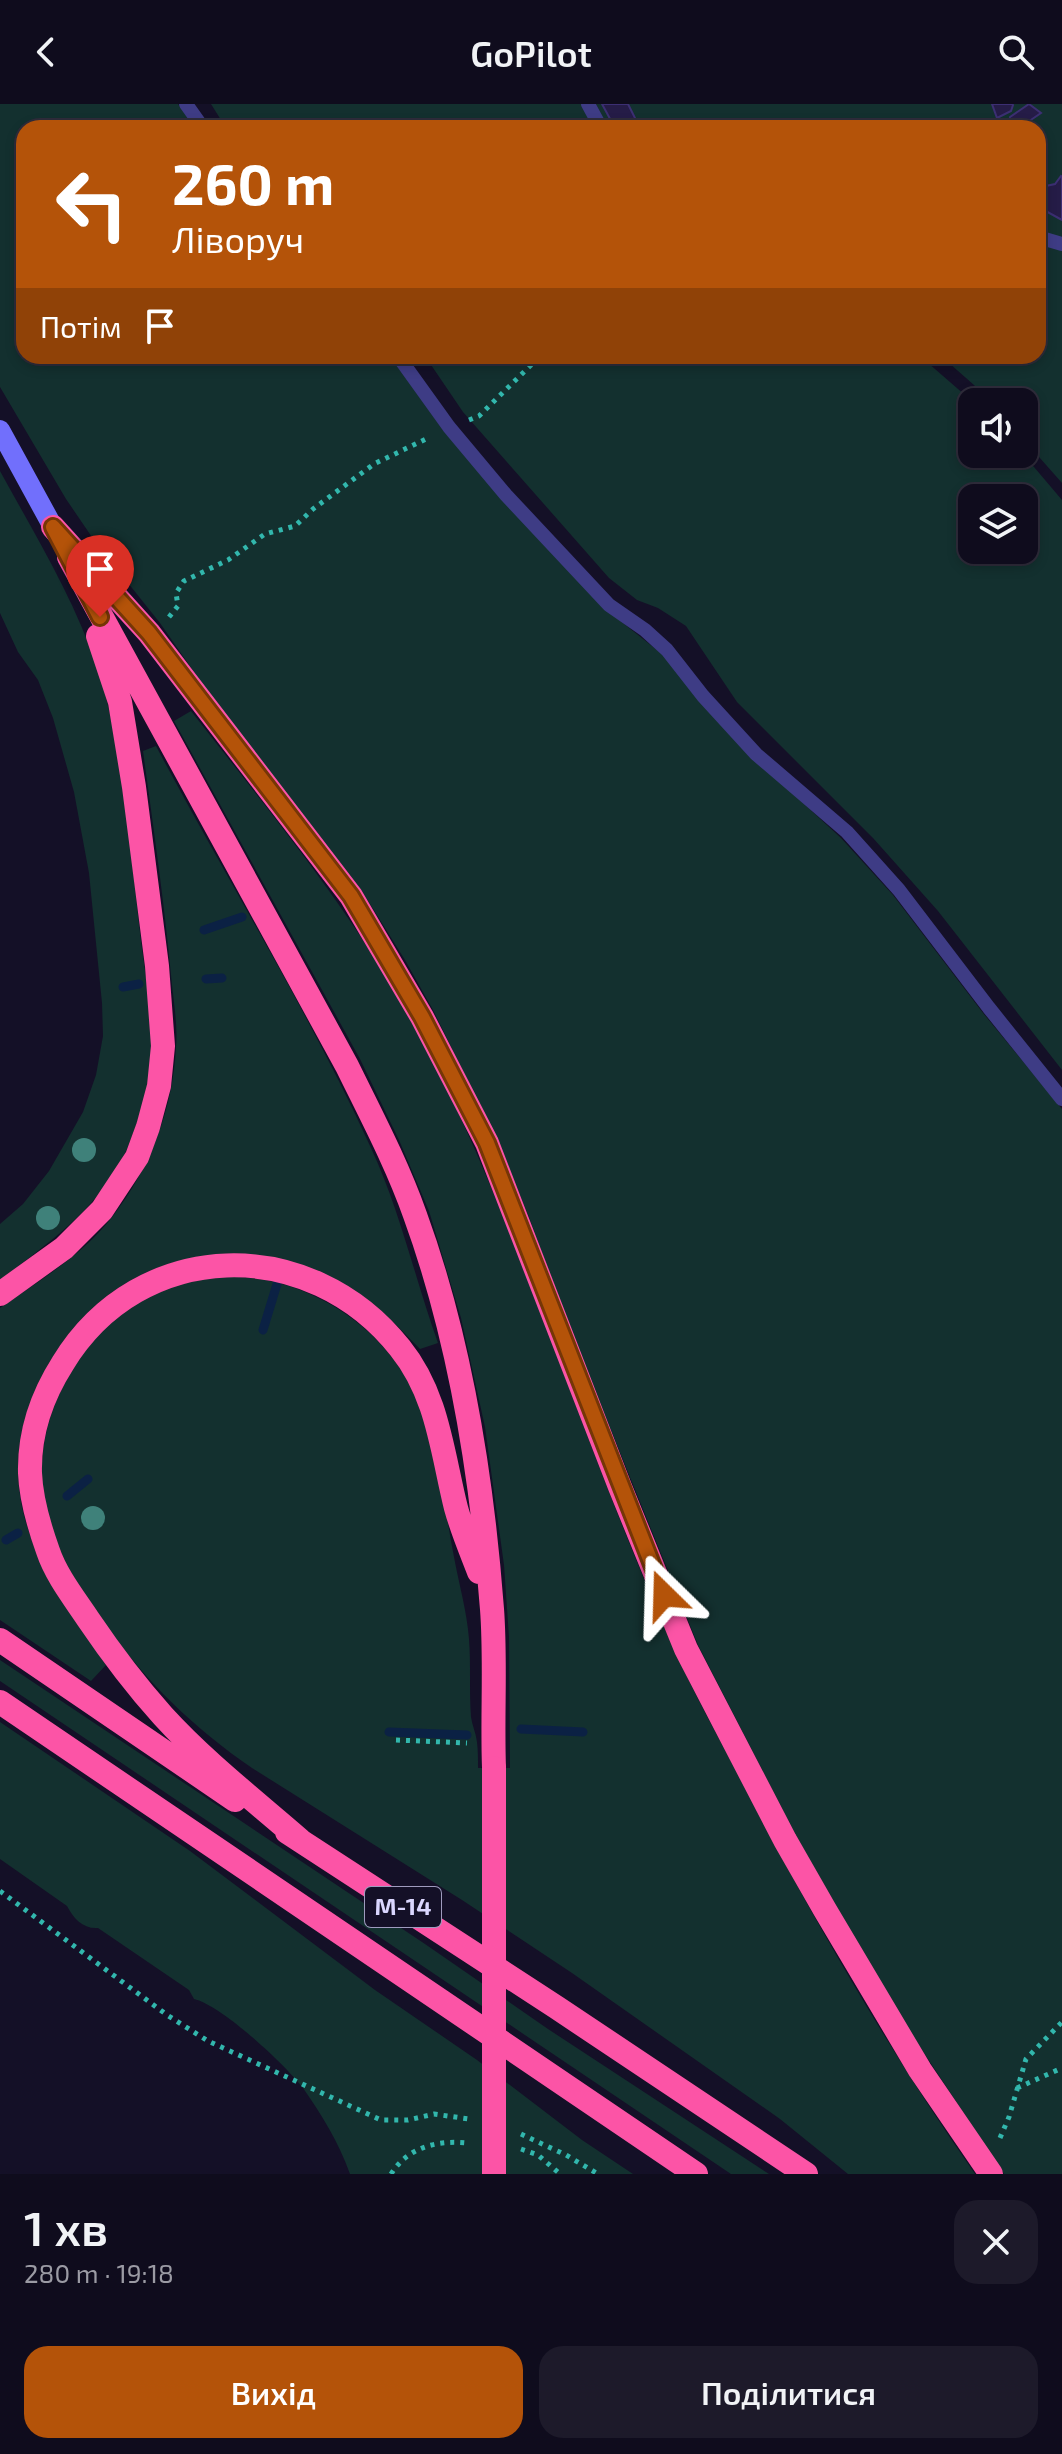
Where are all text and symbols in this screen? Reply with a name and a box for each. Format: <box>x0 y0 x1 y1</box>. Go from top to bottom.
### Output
icon: back <box>24 30 68 74</box>
icon: search <box>994 30 1038 74</box>
text: GoPilot <box>470 31 592 74</box>
text: 260 m <box>172 149 334 216</box>
icon: left <box>40 152 144 256</box>
text: Ліворуч <box>172 217 304 260</box>
icon: arrive <box>138 304 182 348</box>
text: Потім <box>40 308 122 344</box>
map controls <box>958 388 1038 564</box>
button: sound <box>958 388 1038 468</box>
button: layers <box>958 484 1038 564</box>
pin <box>66 535 134 617</box>
icon: arrive <box>78 547 122 591</box>
position arrow <box>622 1553 706 1637</box>
road number: М-14 <box>365 1887 441 1927</box>
text: 1 хв <box>24 2198 108 2256</box>
button: close <box>954 2200 1038 2284</box>
text: 280 m · 19:18 <box>24 2257 174 2288</box>
button: Вихід <box>24 2346 523 2438</box>
button: Поділитися <box>539 2346 1038 2438</box>

